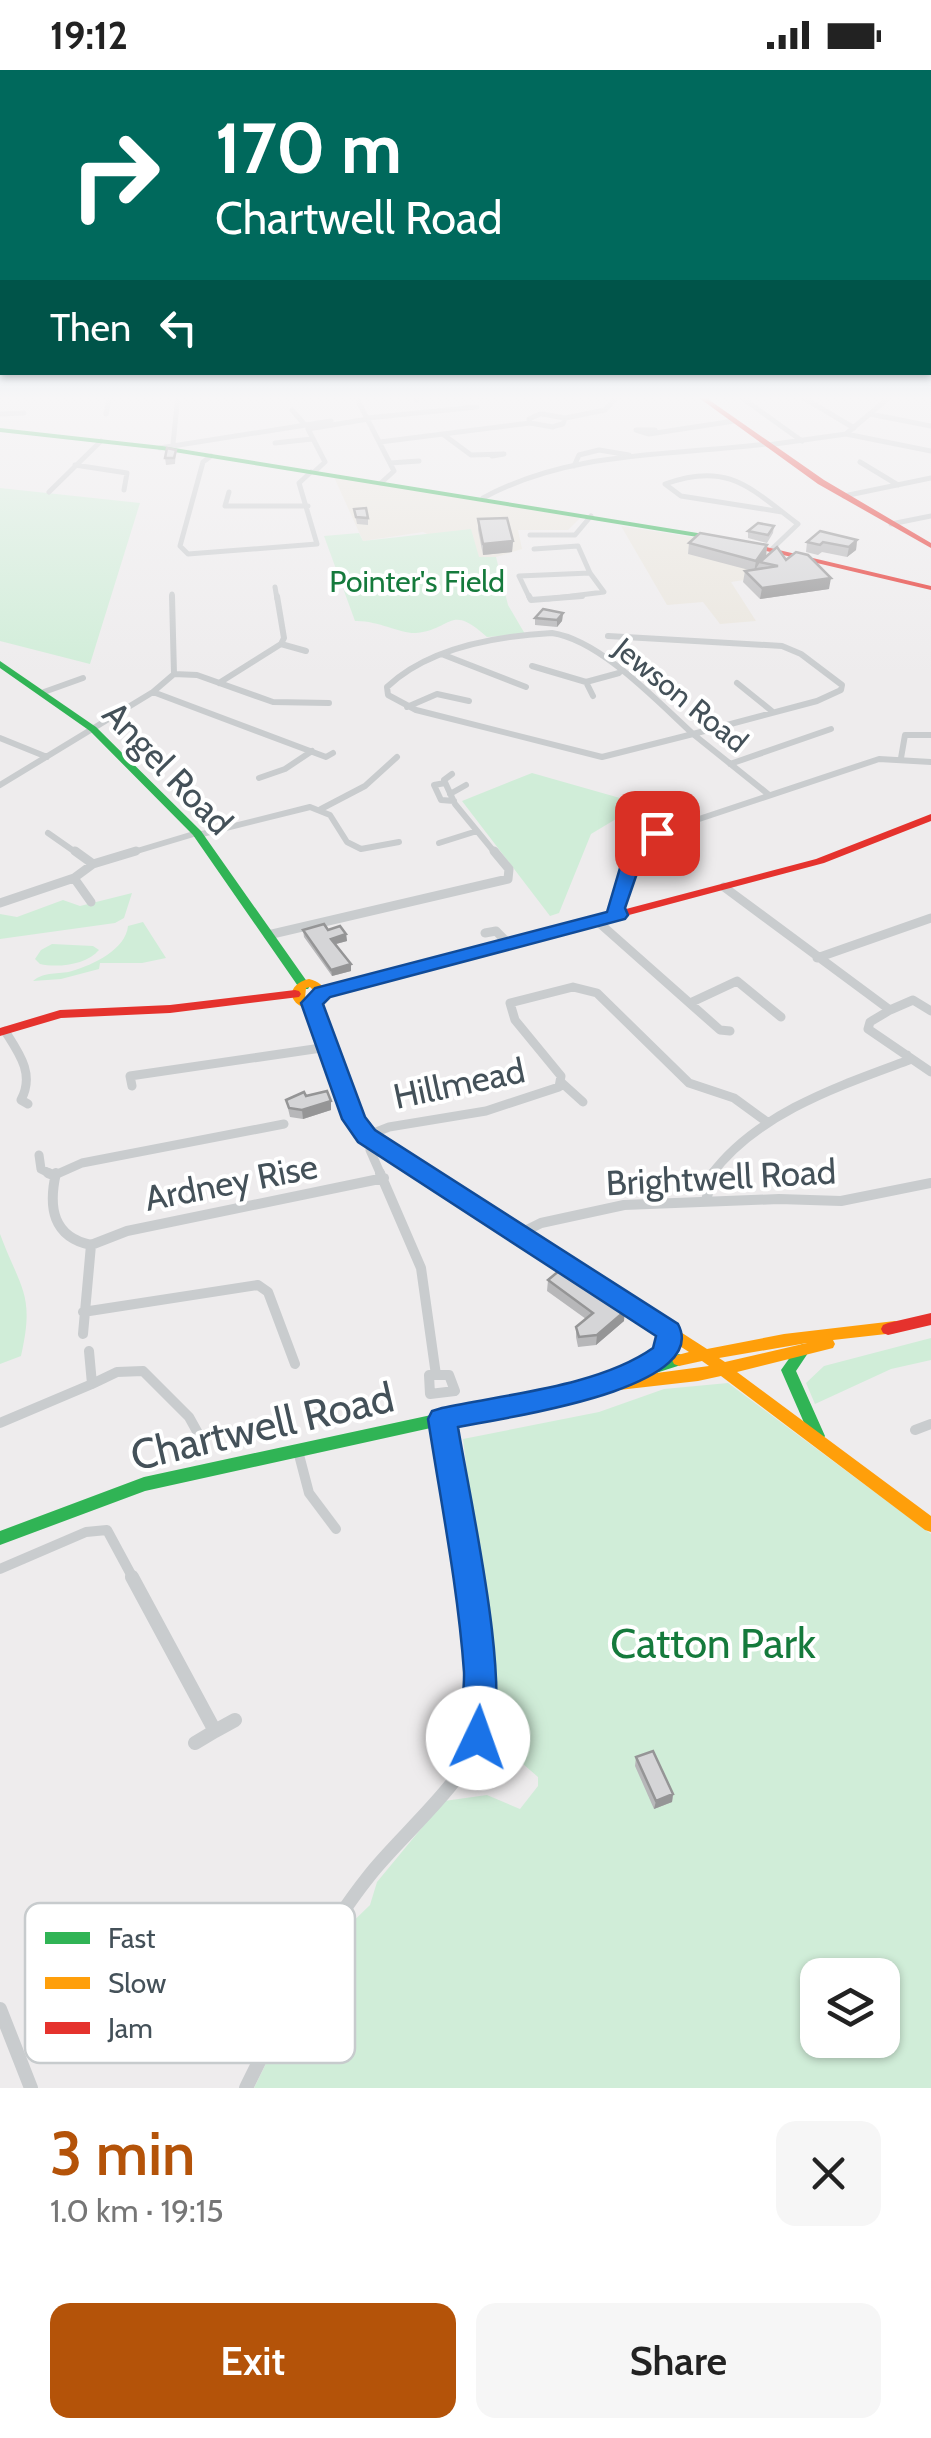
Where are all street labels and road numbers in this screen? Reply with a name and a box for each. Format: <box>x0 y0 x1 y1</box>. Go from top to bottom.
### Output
street label: Jewson Road <box>606 629 756 760</box>
street label: Angel Road <box>94 692 242 844</box>
street label: Hillmead <box>389 1048 529 1118</box>
street label: Ardney Rise <box>141 1144 321 1220</box>
street label: Brightwell Road <box>605 1149 837 1205</box>
street label: Chartwell Road <box>125 1370 399 1482</box>

